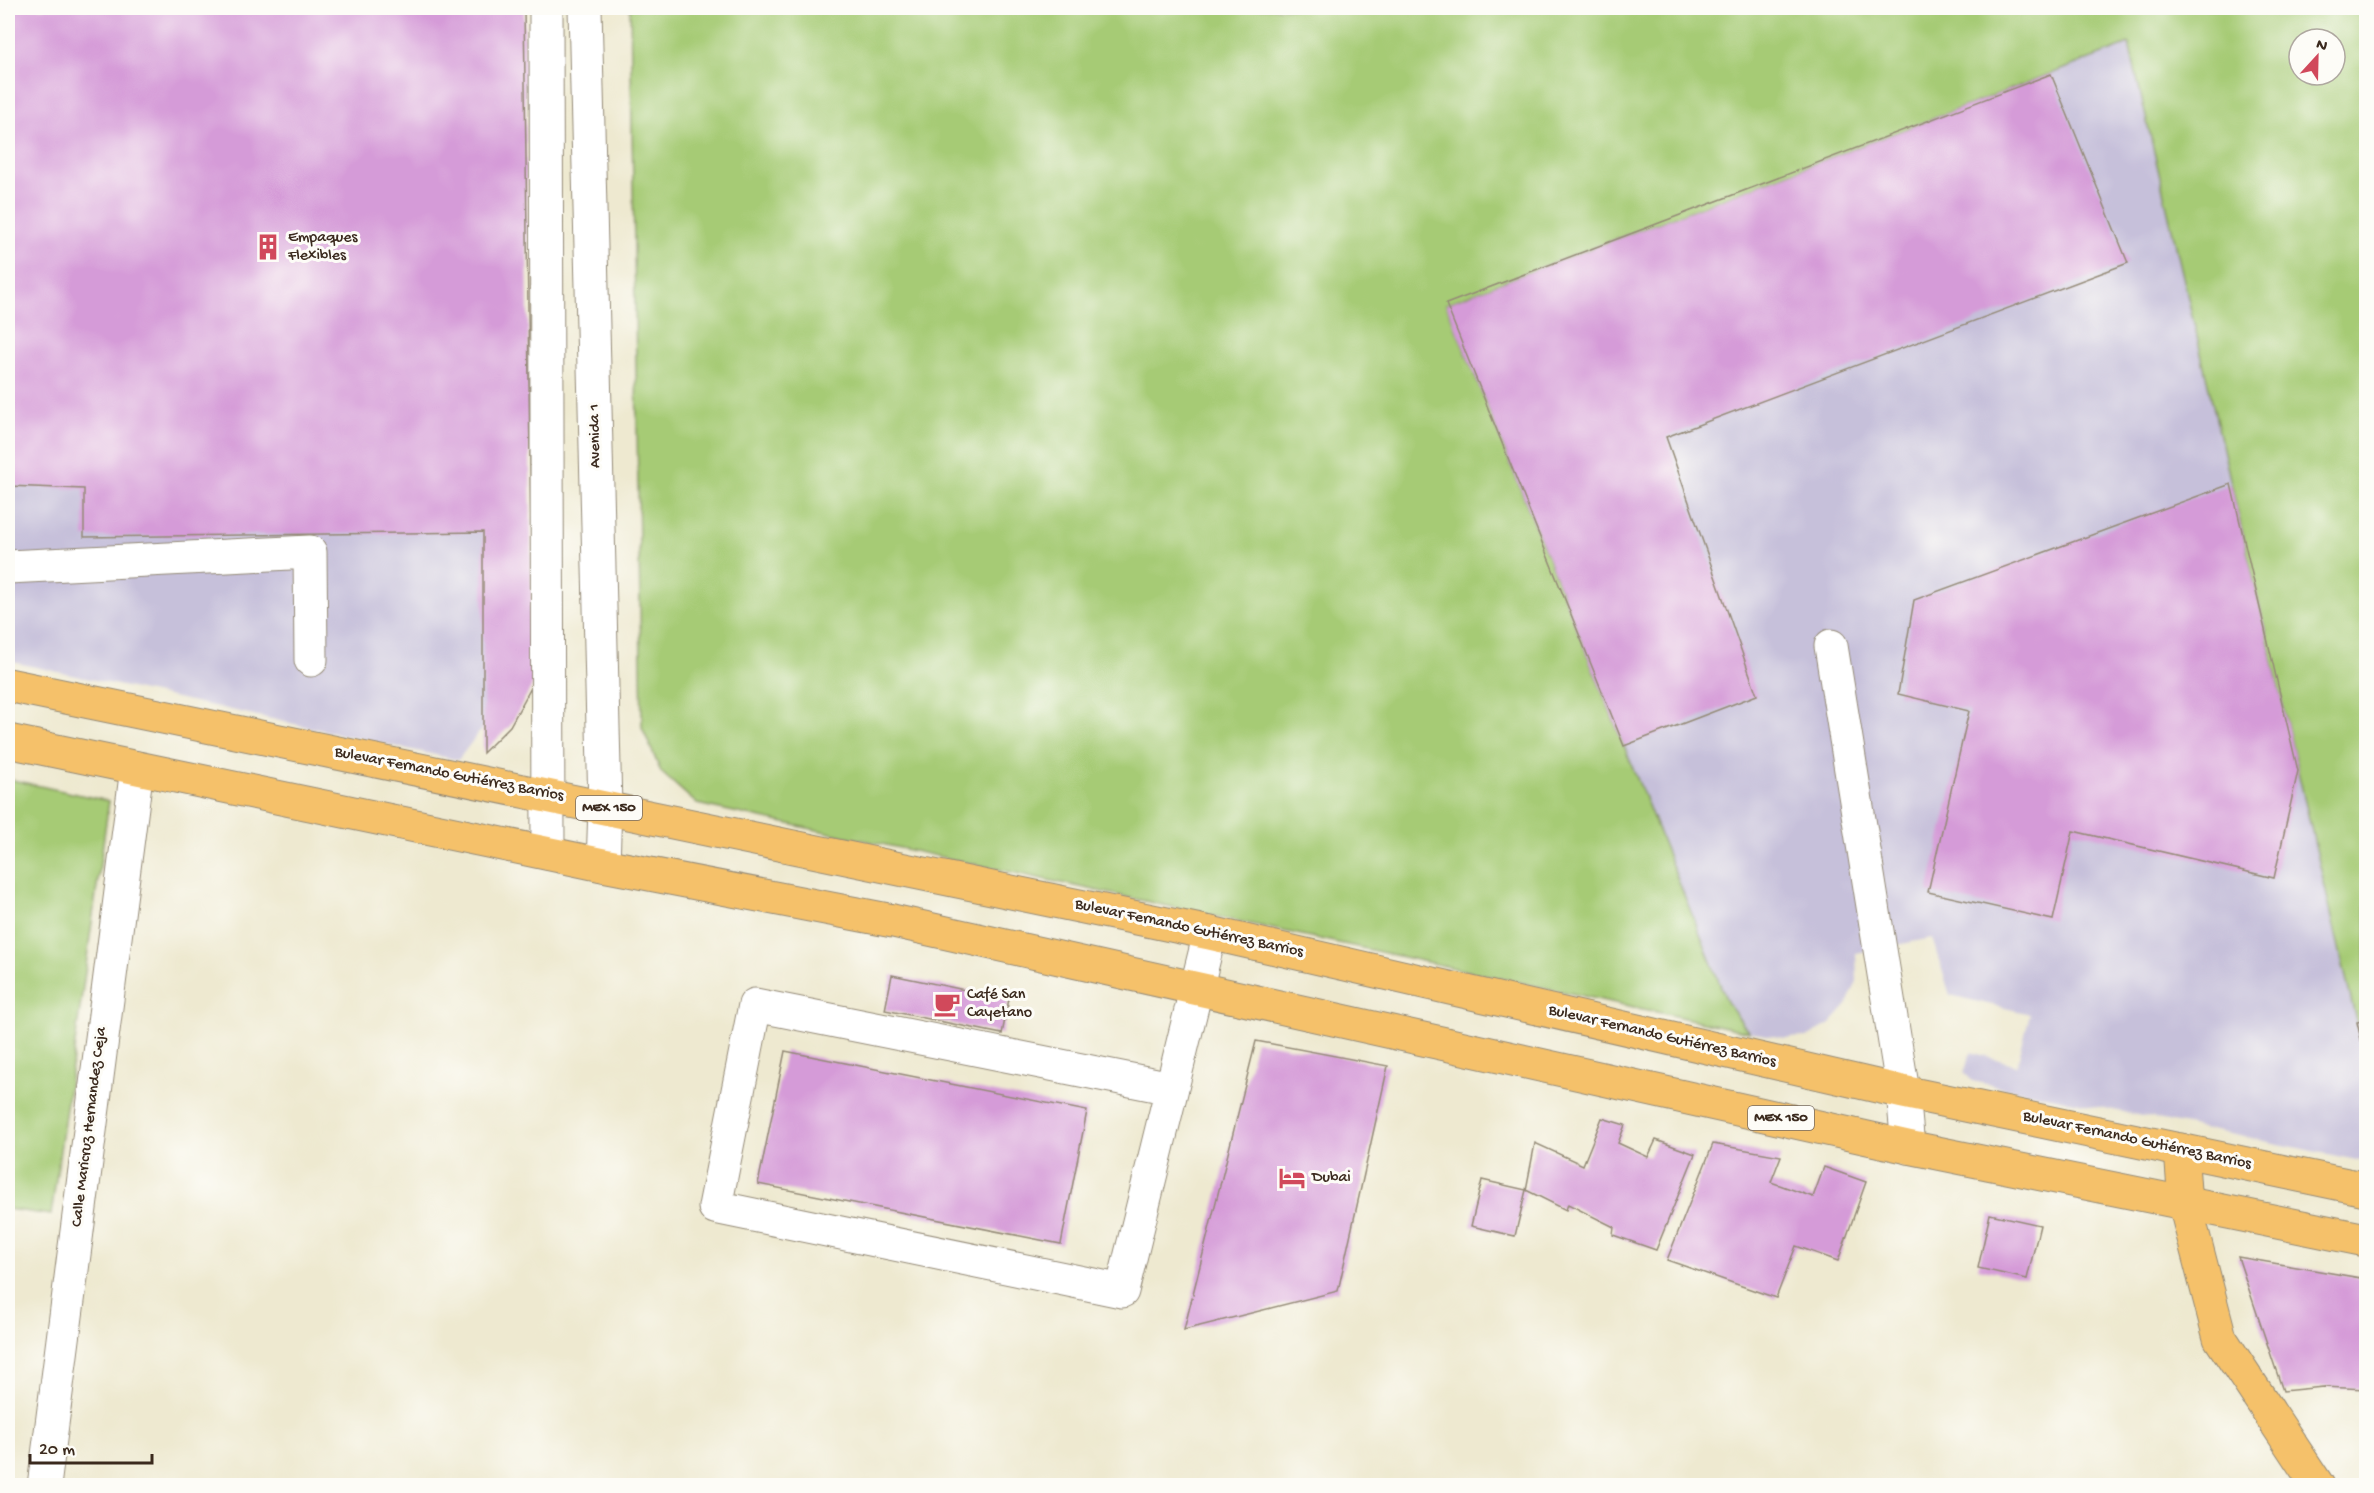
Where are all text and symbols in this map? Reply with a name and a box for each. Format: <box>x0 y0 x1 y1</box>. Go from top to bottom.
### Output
north arrow <box>2287 27 2347 87</box>
text: N <box>2313 36 2330 57</box>
place label: Empaques Flexibles <box>287 229 358 266</box>
building icon: Empaques Flexibles <box>253 232 283 262</box>
street label: Avenida 1 <box>586 404 606 468</box>
street label: Bulevar Fernando Gutiérrez Barrios <box>332 743 566 807</box>
road number: MEX 150 <box>576 796 642 820</box>
street label: Bulevar Fernando Gutiérrez Barrios <box>1072 895 1306 963</box>
place label: Café San Cayetano <box>967 986 1032 1023</box>
cafe icon: Café San Cayetano <box>932 989 962 1019</box>
street label: Bulevar Fernando Gutiérrez Barrios <box>1545 1001 1779 1073</box>
street label: Calle Maricruz Hernandez Ceja <box>68 1025 112 1228</box>
road number: MEX 150 <box>1748 1106 1814 1130</box>
street label: Bulevar Fernando Gutiérrez Barrios <box>2020 1107 2254 1175</box>
hotel icon: Dubai <box>1277 1163 1307 1193</box>
place label: Dubai <box>1311 1169 1351 1188</box>
scale bar <box>30 1427 152 1465</box>
text: 20 m <box>39 1440 75 1461</box>

